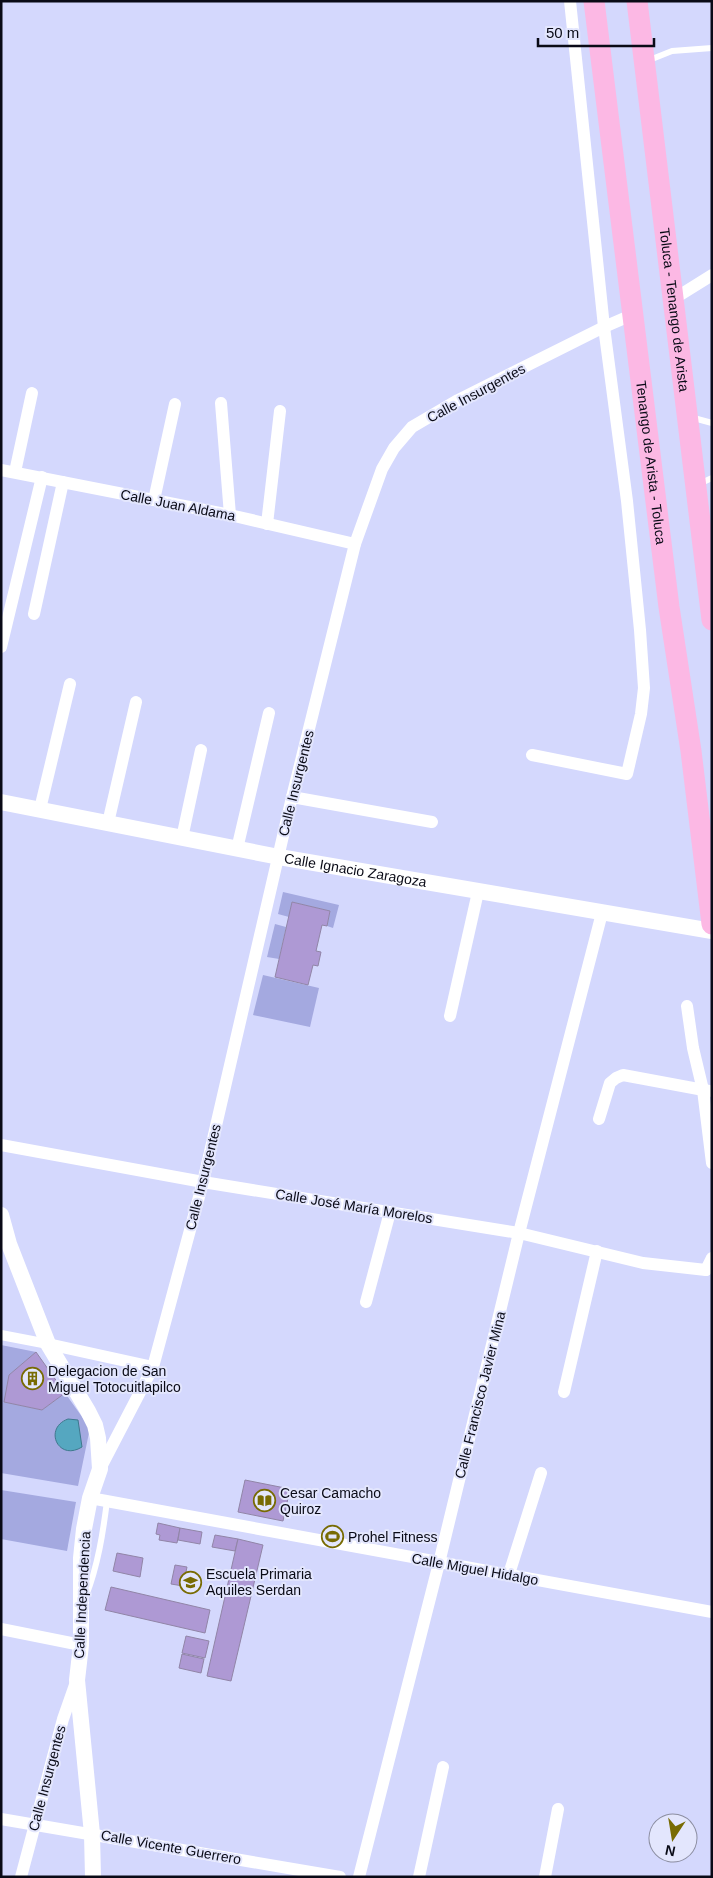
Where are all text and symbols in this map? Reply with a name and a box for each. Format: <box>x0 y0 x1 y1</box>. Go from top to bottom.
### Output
scale bar <box>538 15 654 47</box>
text: 50 m <box>546 24 579 41</box>
street label: Toluca - Tenango de Arista <box>657 227 692 393</box>
street label: Calle Insurgentes <box>424 360 528 426</box>
street label: Tenango de Arista - Toluca <box>633 380 669 546</box>
street label: Calle Juan Aldama <box>119 486 237 524</box>
street label: Calle Insurgentes <box>275 728 317 838</box>
street label: Calle Ignacio Zaragoza <box>283 850 428 890</box>
street label: Calle Insurgentes <box>182 1122 224 1232</box>
street label: Calle José María Morelos <box>274 1186 434 1226</box>
street label: Calle Francisco Javier Mina <box>451 1309 509 1480</box>
place label: Delegacion de San Miguel Totocuitlapilco <box>48 1363 181 1395</box>
building icon: Delegacion de San Miguel Totocuitlapilco <box>20 1367 44 1391</box>
place label: Cesar Camacho Quiroz <box>280 1485 381 1517</box>
library icon: Cesar Camacho Quiroz <box>252 1489 276 1513</box>
sports icon: Prohel Fitness <box>320 1525 344 1549</box>
place label: Prohel Fitness <box>348 1529 437 1545</box>
street label: Calle Independencia <box>71 1531 93 1659</box>
street label: Calle Miguel Hidalgo <box>410 1550 540 1588</box>
place label: Escuela Primaria Aquiles Serdan <box>206 1566 312 1598</box>
school or university icon: Escuela Primaria Aquiles Serdan <box>178 1570 202 1594</box>
street label: Calle Insurgentes <box>25 1723 69 1833</box>
north arrow <box>648 1813 698 1863</box>
street label: Calle Vicente Guerrero <box>100 1827 243 1867</box>
text: N <box>664 1842 677 1860</box>

